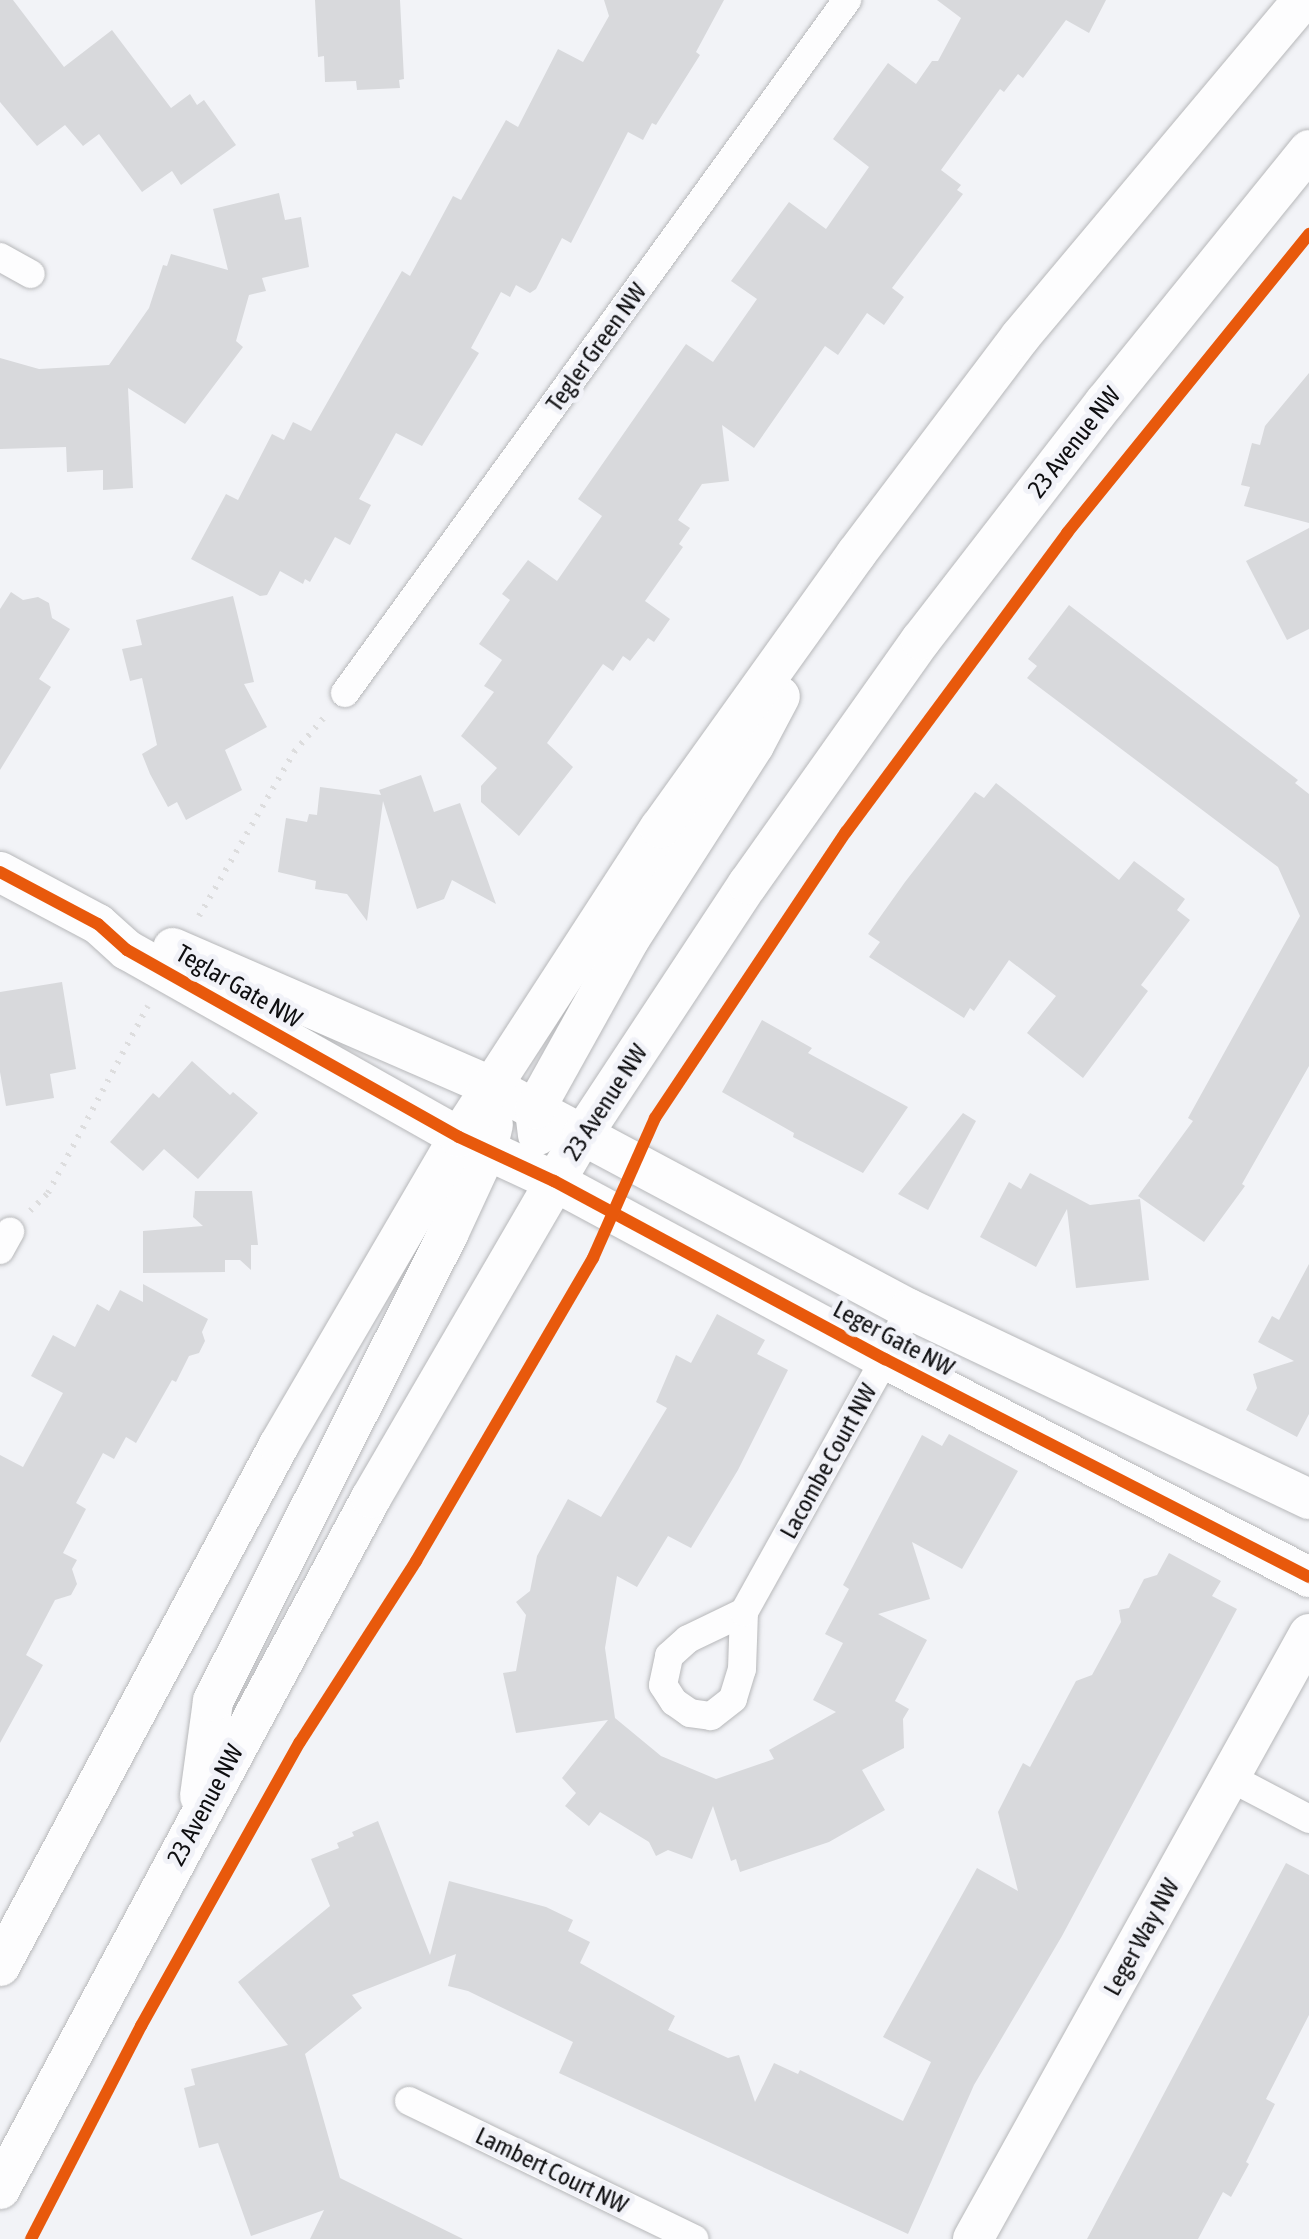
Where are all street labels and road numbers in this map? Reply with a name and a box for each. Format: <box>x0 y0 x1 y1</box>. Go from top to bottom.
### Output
street label: Tegler Green NW <box>539 277 653 417</box>
street label: 23 Avenue NW <box>1021 381 1127 503</box>
street label: Teglar Gate NW <box>171 938 307 1034</box>
street label: 23 Avenue NW <box>556 1038 654 1166</box>
street label: Leger Gate NW <box>828 1294 960 1382</box>
street label: Lacombe Court NW <box>773 1378 883 1544</box>
street label: 23 Avenue NW <box>161 1739 249 1871</box>
street label: Leger Way NW <box>1097 1873 1185 2001</box>
street label: Lambert Court NW <box>471 2120 633 2220</box>

